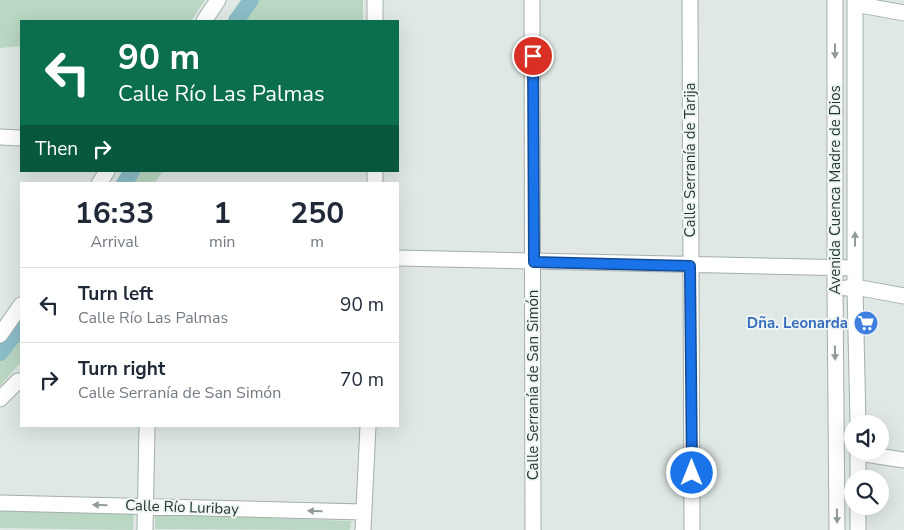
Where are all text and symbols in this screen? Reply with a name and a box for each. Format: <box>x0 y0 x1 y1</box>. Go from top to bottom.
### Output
text: 90 m <box>118 34 200 81</box>
pin <box>512 35 554 77</box>
icon: left <box>35 40 100 105</box>
icon: arrive <box>519 42 547 70</box>
one-way arrow <box>831 43 839 59</box>
text: Calle Río Las Palmas <box>118 79 325 109</box>
street label: Calle Serranía de Tarija <box>680 83 700 237</box>
street label: Avenida Cuenca Madre de Dios <box>825 85 845 295</box>
icon: right <box>88 135 116 163</box>
text: Then <box>35 136 78 162</box>
text: 16:33 <box>75 193 154 234</box>
text: 1 <box>213 193 231 234</box>
text: 250 <box>290 193 344 234</box>
one-way arrow <box>851 230 859 246</box>
text: Arrival <box>90 231 139 253</box>
text: min <box>209 231 235 253</box>
text: m <box>310 231 324 253</box>
text: Turn left <box>78 281 153 307</box>
street label: Calle Serranía de San Simón <box>523 290 543 480</box>
icon: left <box>35 291 63 319</box>
text: 90 m <box>340 292 384 318</box>
text: Calle Río Las Palmas <box>78 307 228 329</box>
supermarket icon: Dña. Leonarda <box>853 310 879 336</box>
place label: Dña. Leonarda <box>747 313 848 333</box>
one-way arrow <box>832 345 840 361</box>
text: Turn right <box>78 356 165 382</box>
icon: right <box>35 366 63 394</box>
text: 70 m <box>340 367 384 393</box>
text: Calle Serranía de San Simón <box>78 382 281 404</box>
map controls <box>844 415 889 515</box>
button: sound <box>844 415 889 460</box>
position arrow <box>665 446 717 498</box>
button: search <box>844 470 889 515</box>
street label: Calle Río Luribay <box>125 495 239 519</box>
one-way arrow <box>92 501 108 509</box>
one-way arrow <box>306 507 322 515</box>
one-way arrow <box>833 508 841 524</box>

